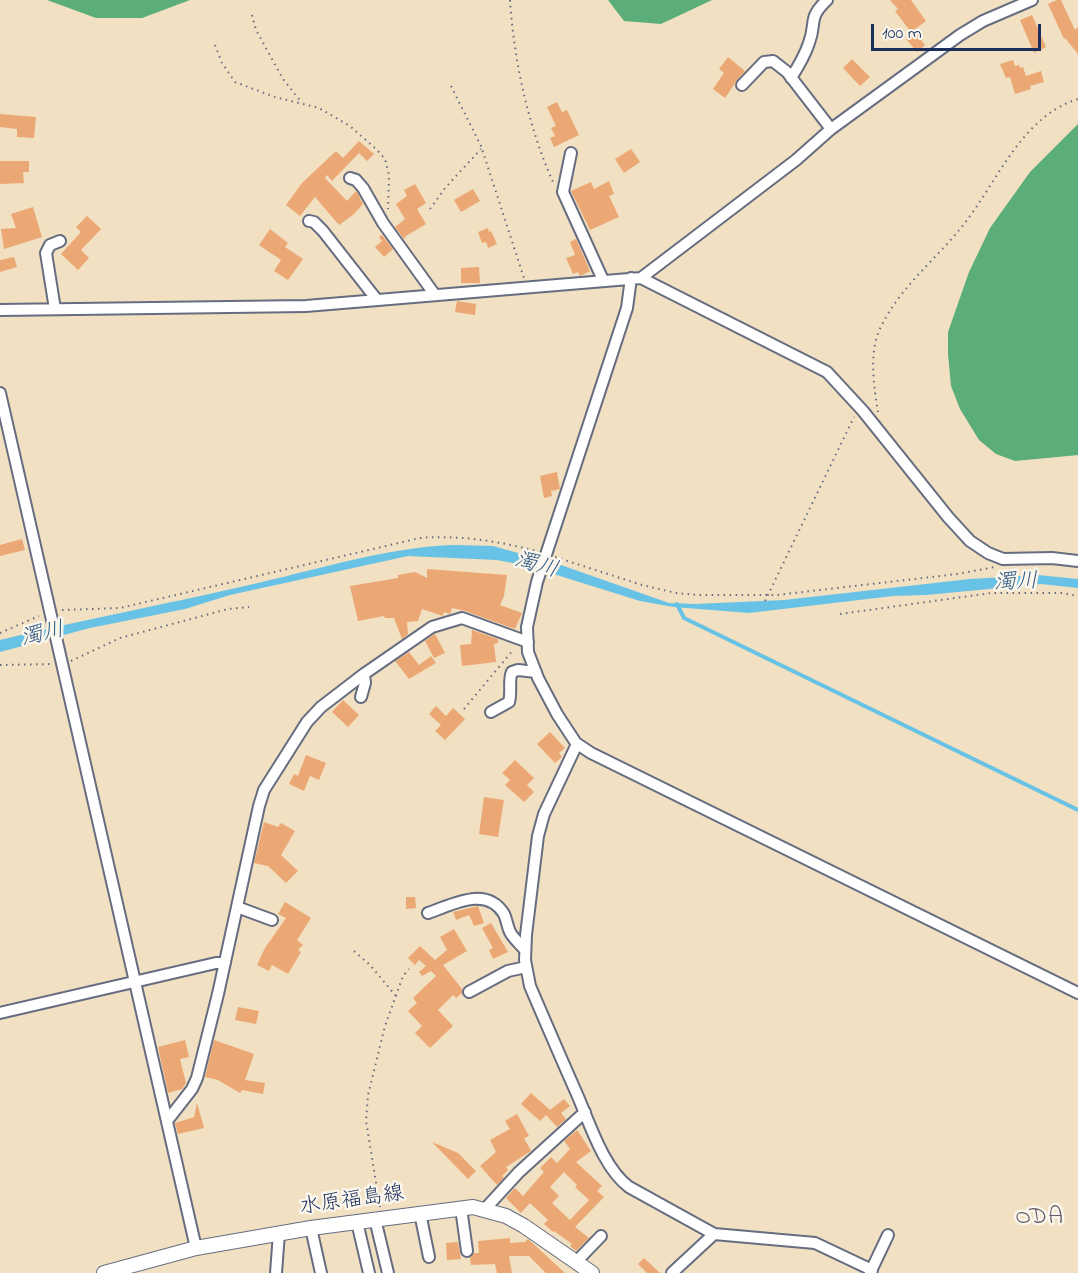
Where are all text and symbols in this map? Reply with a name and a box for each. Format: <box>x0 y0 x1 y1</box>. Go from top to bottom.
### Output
scale bar <box>874 12 1044 50</box>
text: 100 m <box>882 21 922 47</box>
water label: 濁川 <box>511 548 561 586</box>
water label: 濁川 <box>993 570 1039 598</box>
water label: 濁川 <box>19 618 67 654</box>
street label: 水原福島線 <box>298 1182 406 1222</box>
district label: ODA <box>1015 1205 1065 1233</box>

